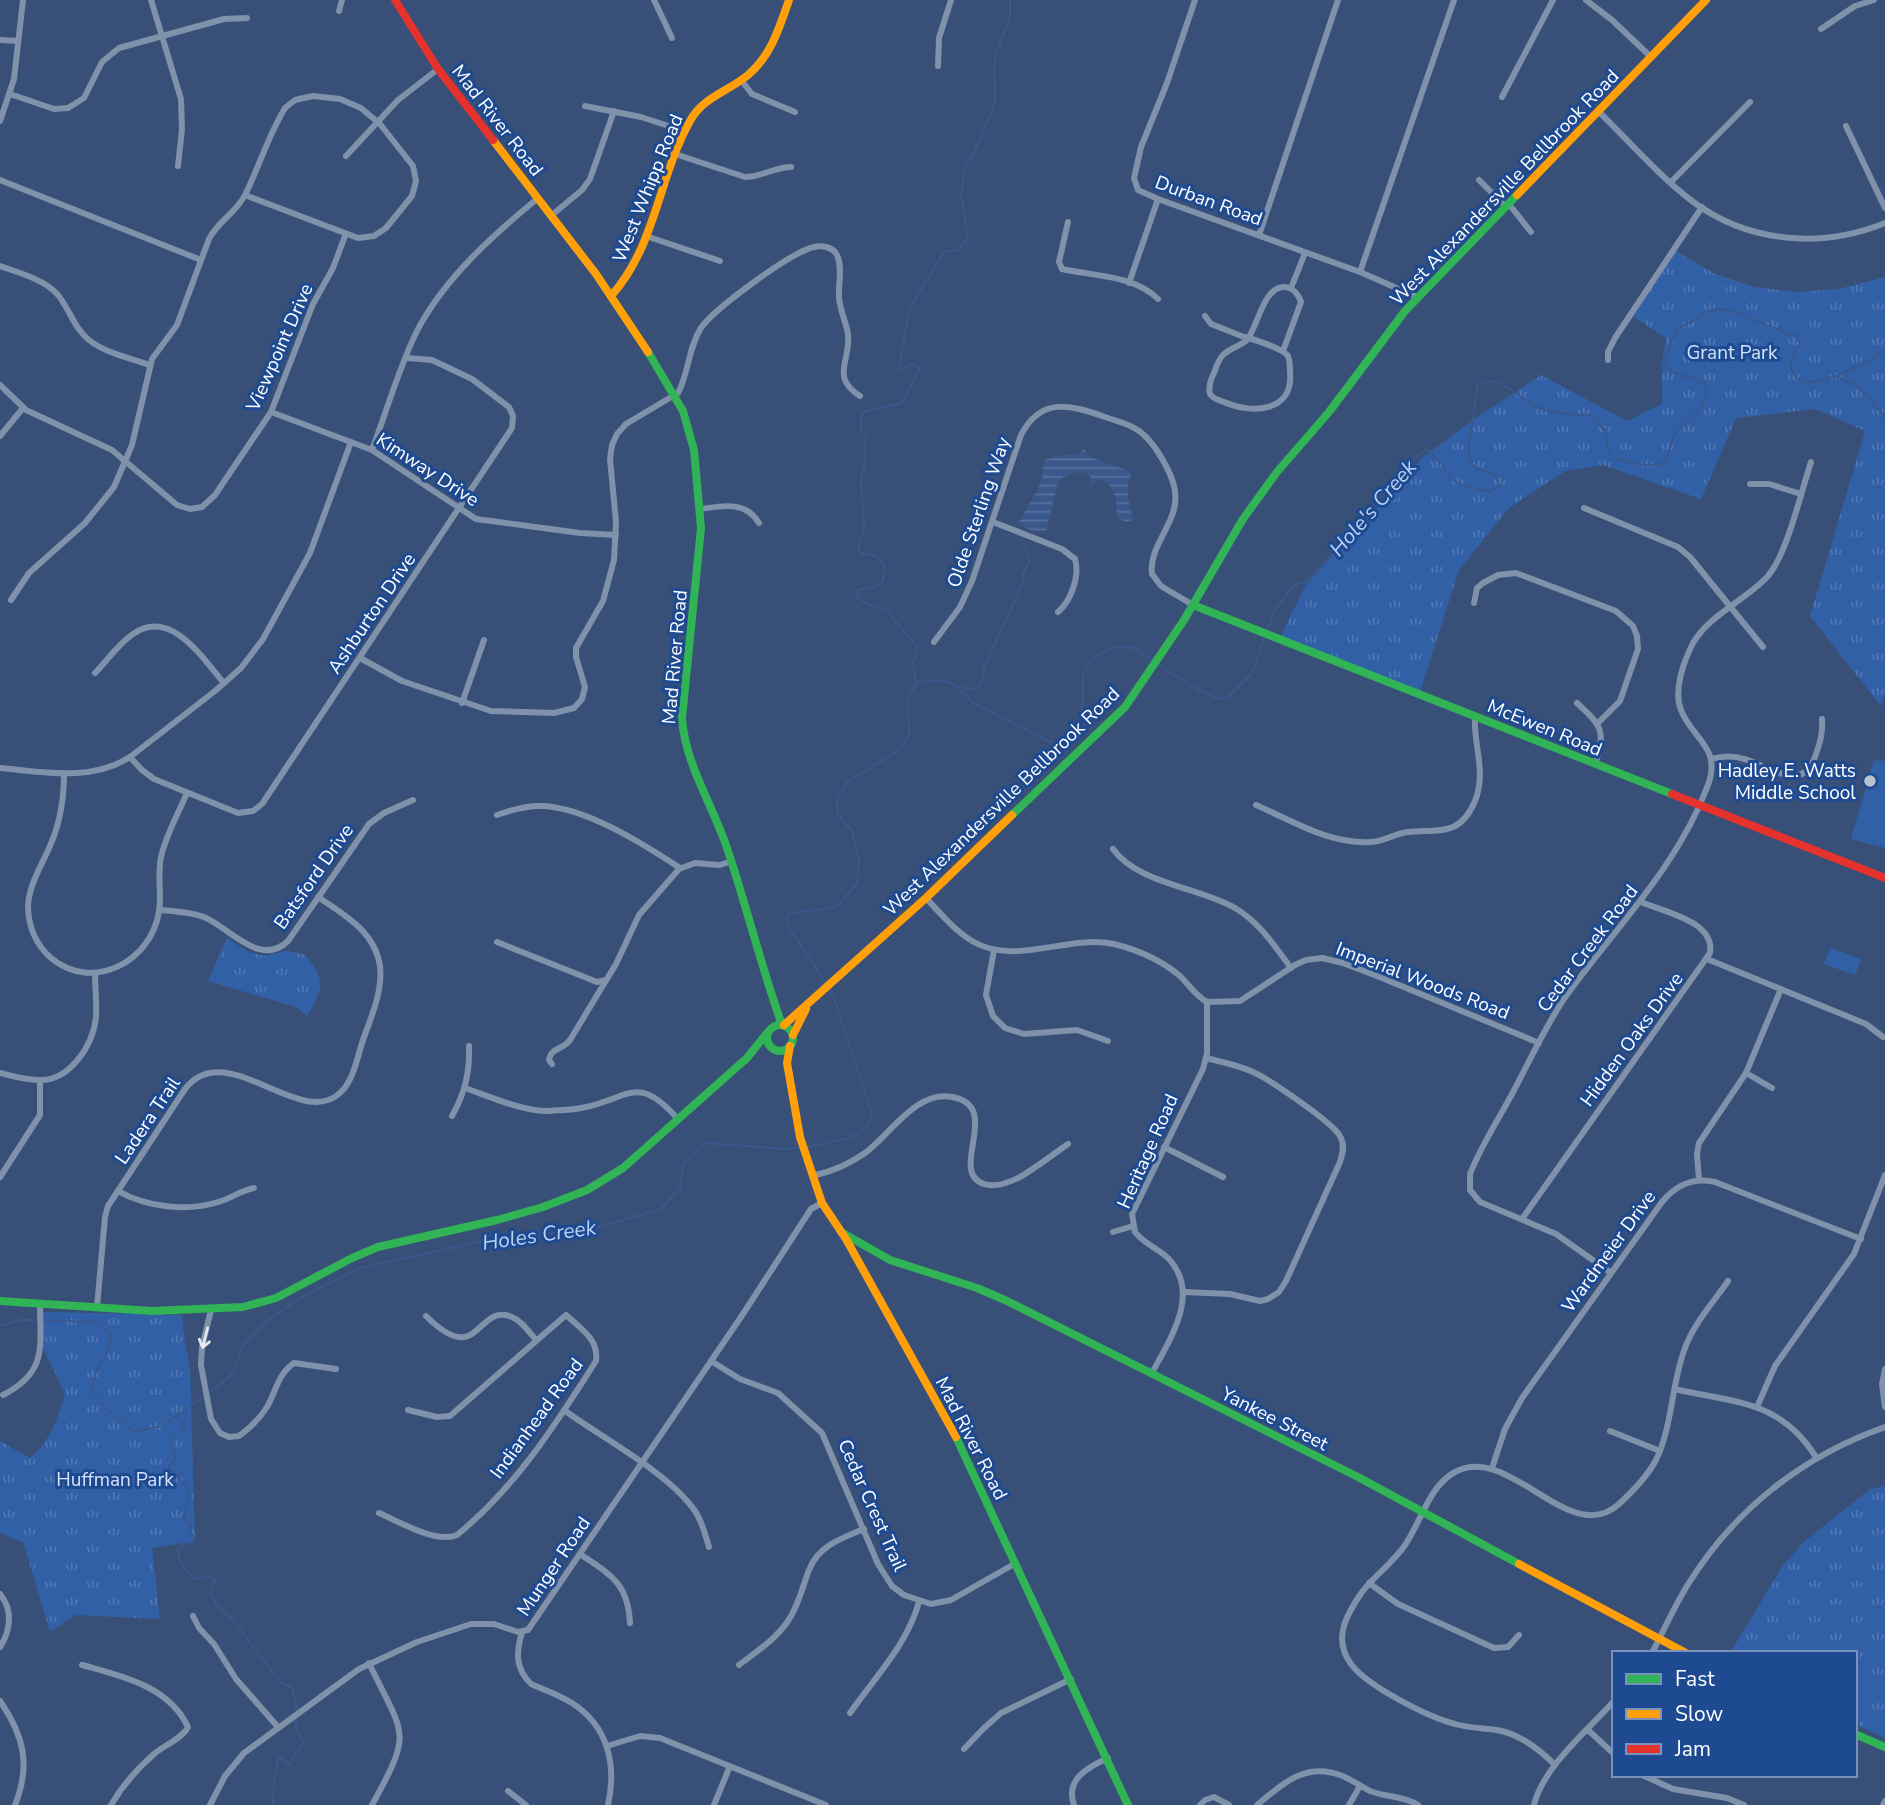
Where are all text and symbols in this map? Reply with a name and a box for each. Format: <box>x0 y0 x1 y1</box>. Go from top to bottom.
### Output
street label: Mad River Road <box>445 59 549 182</box>
street label: West Alexandersville Bellbrook Road <box>1384 64 1625 312</box>
street label: West Whipp Road <box>606 110 690 266</box>
street label: Durban Road <box>1151 169 1266 232</box>
street label: Viewpoint Drive <box>240 280 320 416</box>
park label: Grant Park <box>1687 340 1778 366</box>
street label: Kimway Drive <box>371 427 484 513</box>
street label: Olde Sterling Way <box>941 433 1017 591</box>
water label: Hole's Creek <box>1323 453 1423 562</box>
street label: Ashburton Drive <box>322 548 422 679</box>
street label: Mad River Road <box>656 589 694 725</box>
street label: West Alexandersville Bellbrook Road <box>878 681 1126 922</box>
street label: McEwen Road <box>1483 693 1606 763</box>
place label: Hadley E. Watts Middle School <box>1718 758 1856 806</box>
marker: Hadley E. Watts Middle School <box>1862 773 1878 789</box>
street label: Batsford Drive <box>268 819 360 934</box>
street label: Cedar Creek Road <box>1531 880 1644 1018</box>
street label: Imperial Woods Road <box>1332 936 1513 1026</box>
street label: Hidden Oaks Drive <box>1574 967 1689 1112</box>
street label: Ladera Trail <box>109 1072 187 1169</box>
street label: Heritage Road <box>1111 1090 1185 1213</box>
street label: Wardmeier Drive <box>1556 1185 1662 1318</box>
water label: Holes Creek <box>480 1213 598 1257</box>
one-way arrow <box>198 1326 211 1348</box>
street label: Indianhead Road <box>484 1353 589 1484</box>
street label: Mad River Road <box>929 1372 1013 1505</box>
street label: Yankee Street <box>1216 1380 1333 1457</box>
street label: Cedar Crest Trail <box>831 1435 913 1576</box>
park label: Huffman Park <box>56 1467 174 1493</box>
street label: Munger Road <box>511 1512 597 1621</box>
legend <box>1612 1651 1857 1777</box>
text: Fast <box>1675 1665 1715 1693</box>
text: Slow <box>1675 1700 1724 1728</box>
text: Jam <box>1674 1735 1711 1763</box>

